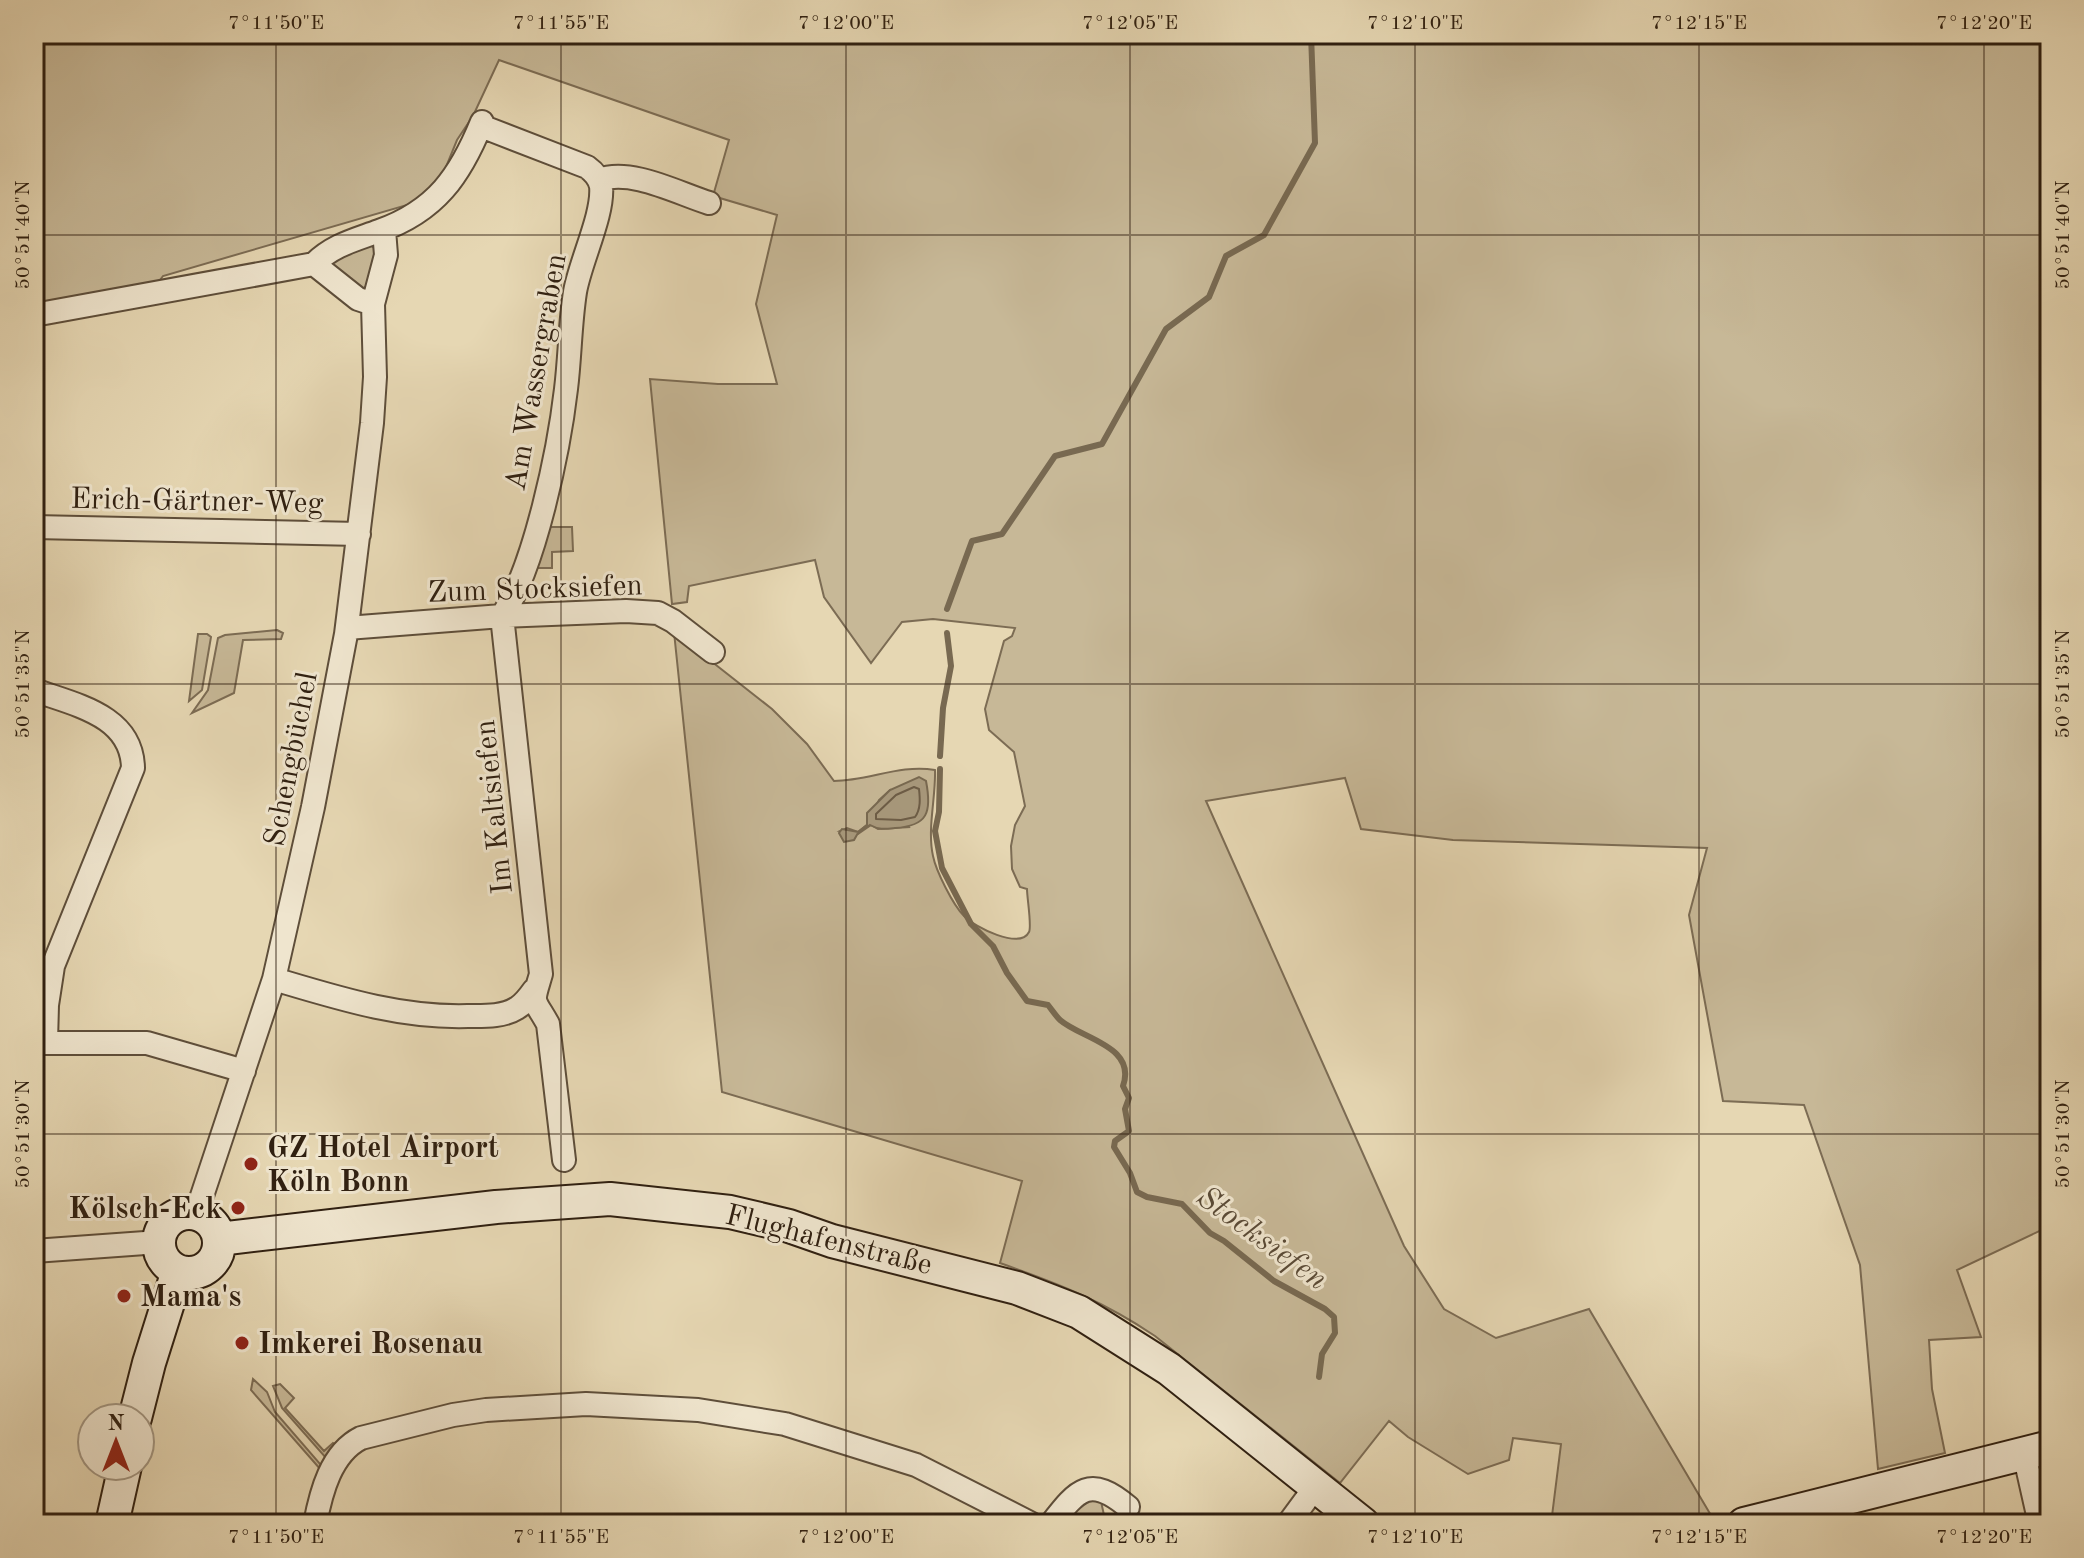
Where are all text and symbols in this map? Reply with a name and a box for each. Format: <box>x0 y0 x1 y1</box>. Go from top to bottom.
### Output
text: 7°11'50"E <box>228 14 324 34</box>
text: 7°11'55"E <box>513 14 609 34</box>
text: 7°12'00"E <box>798 14 894 34</box>
text: 7°12'05"E <box>1082 14 1178 34</box>
text: 7°12'10"E <box>1367 14 1463 34</box>
text: 7°12'15"E <box>1651 14 1747 34</box>
text: 7°12'20"E <box>1936 14 2032 34</box>
text: 50°51'40"N <box>14 180 34 290</box>
text: 50°51'40"N <box>2054 180 2074 290</box>
street label: Am Wassergraben <box>501 251 573 493</box>
street label: Erich-Gärtner-Weg <box>70 485 324 519</box>
street label: Zum Stocksiefen <box>427 571 643 609</box>
text: 50°51'35"N <box>14 629 34 739</box>
text: 50°51'35"N <box>2054 629 2074 739</box>
street label: Schengbüchel <box>260 670 324 849</box>
street label: Im Kaltsiefen <box>471 718 519 895</box>
text: 50°51'30"N <box>14 1079 34 1189</box>
text: 50°51'30"N <box>2054 1079 2074 1189</box>
place label: GZ Hotel Airport Köln Bonn <box>267 1134 499 1198</box>
marker: GZ Hotel Airport Köln Bonn <box>242 1155 260 1173</box>
water label: Stocksiefen <box>1190 1182 1333 1297</box>
place label: Kölsch-Eck <box>68 1195 222 1225</box>
marker: Kölsch-Eck <box>229 1199 247 1217</box>
street label: Flughafenstraße <box>722 1201 935 1281</box>
place label: Mama's <box>140 1283 241 1313</box>
marker: Mama's <box>115 1287 133 1305</box>
place label: Imkerei Rosenau <box>258 1330 483 1360</box>
marker: Imkerei Rosenau <box>233 1334 251 1352</box>
north arrow <box>76 1402 156 1482</box>
text: N <box>108 1413 125 1435</box>
text: 7°11'50"E <box>228 1528 324 1548</box>
text: 7°11'55"E <box>513 1528 609 1548</box>
text: 7°12'00"E <box>798 1528 894 1548</box>
text: 7°12'05"E <box>1082 1528 1178 1548</box>
text: 7°12'10"E <box>1367 1528 1463 1548</box>
text: 7°12'15"E <box>1651 1528 1747 1548</box>
text: 7°12'20"E <box>1936 1528 2032 1548</box>

